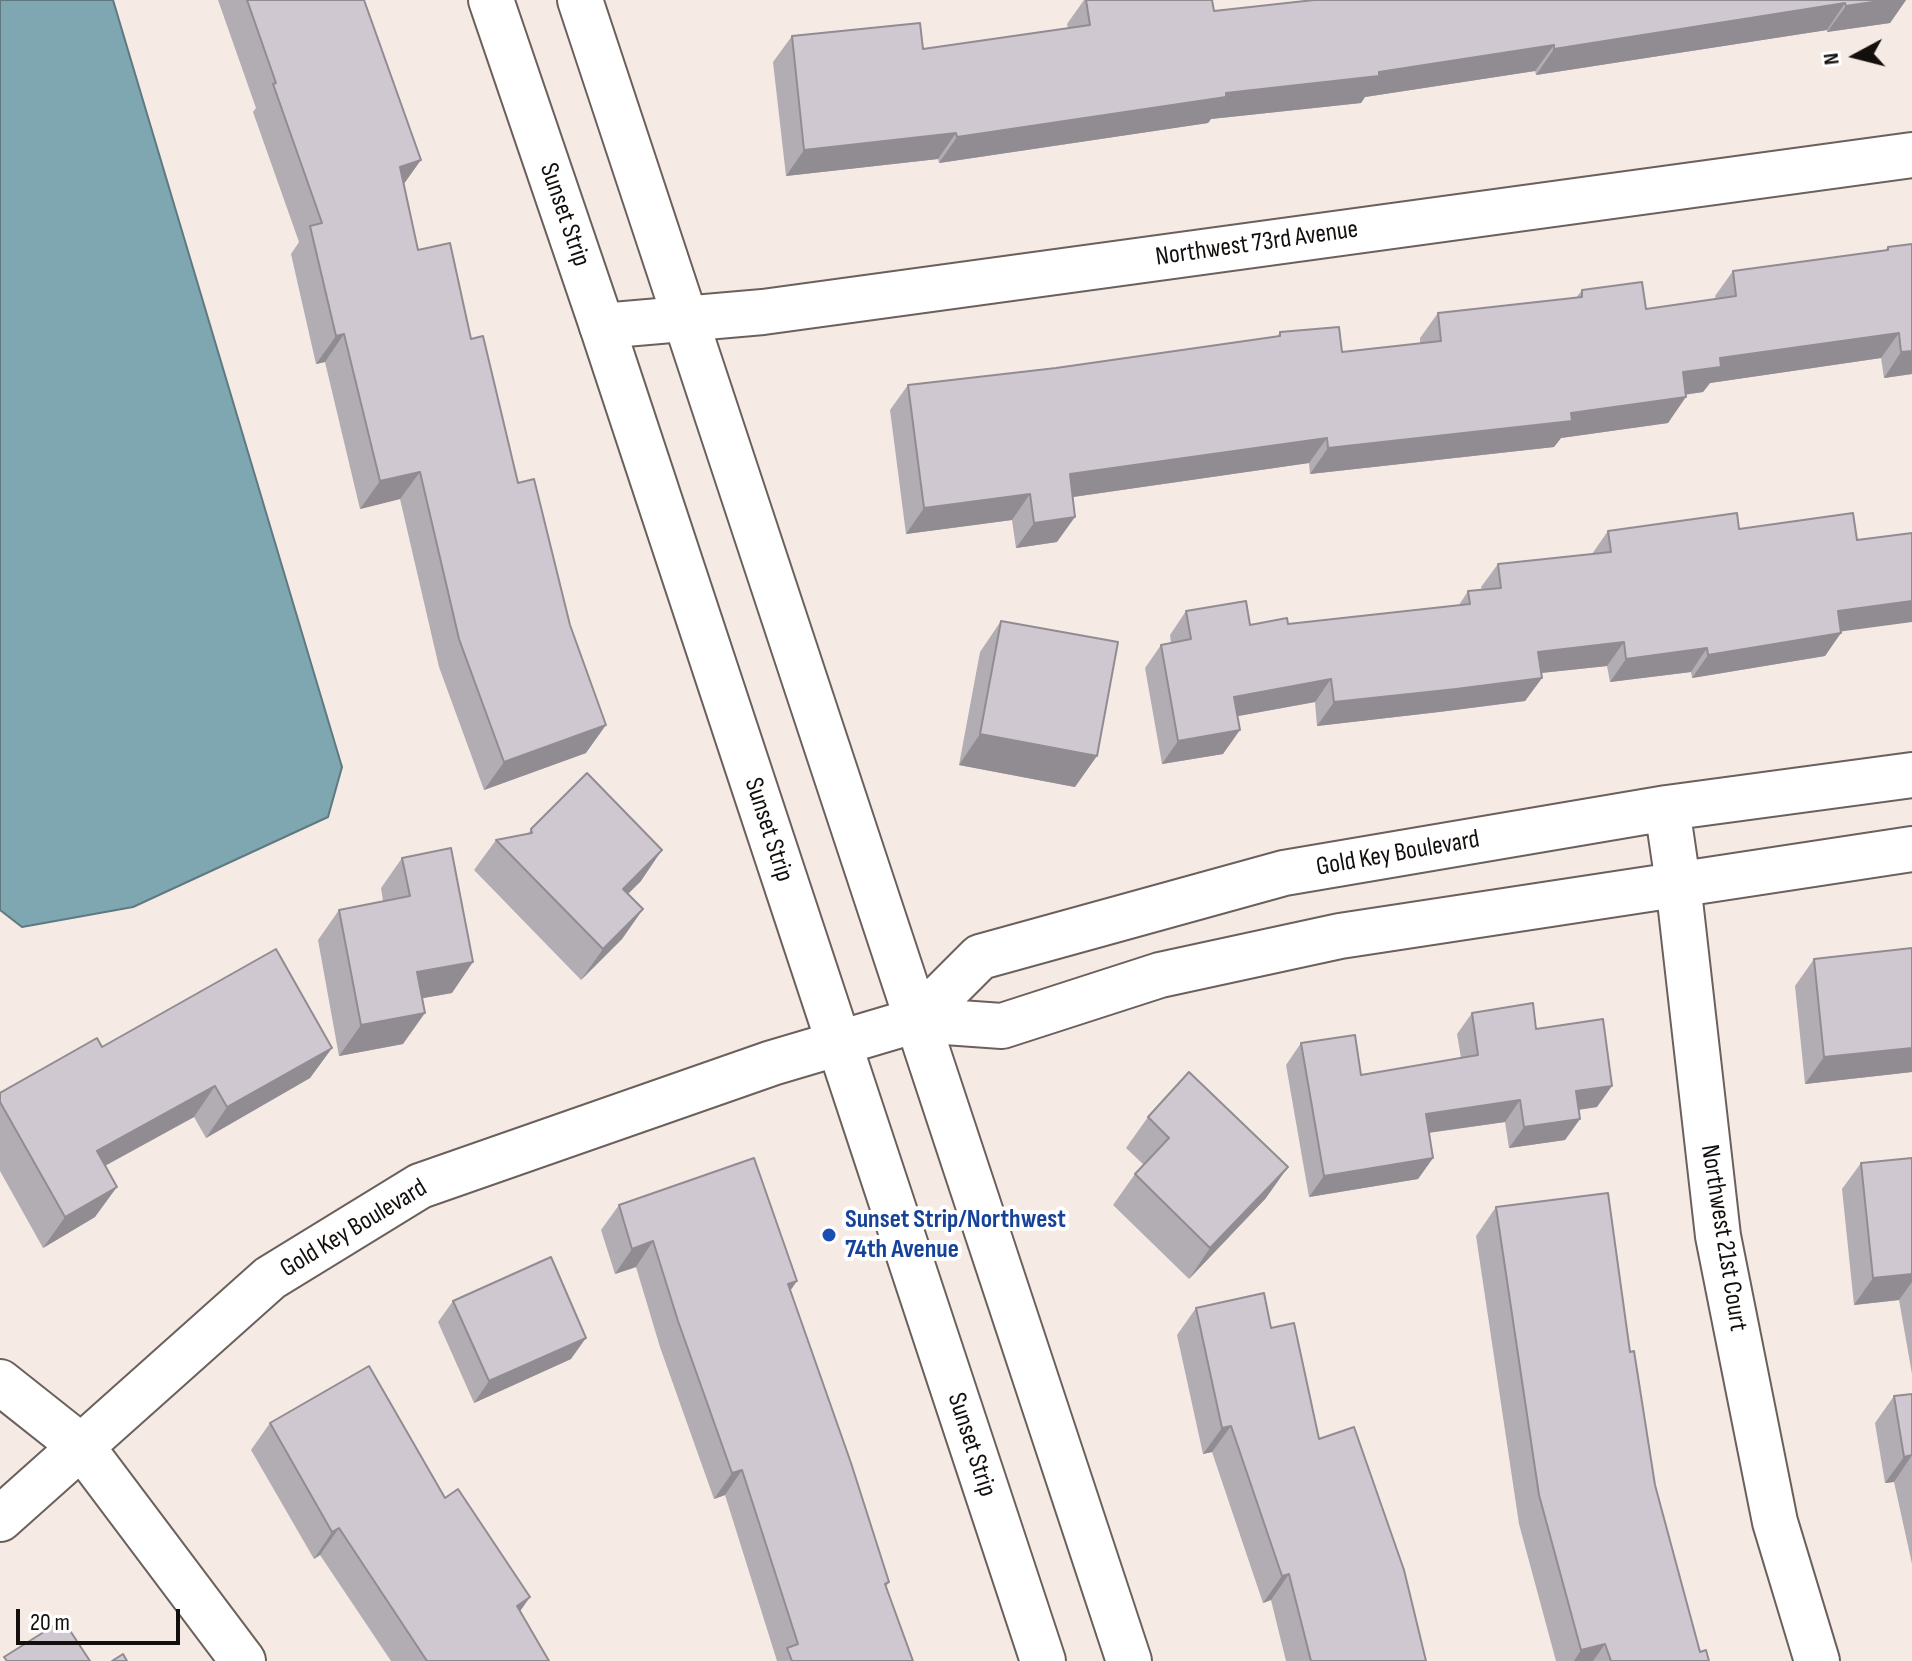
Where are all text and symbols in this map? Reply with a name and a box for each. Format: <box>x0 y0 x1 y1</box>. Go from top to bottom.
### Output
north arrow <box>1816 16 1896 96</box>
text: N <box>1818 52 1846 66</box>
street label: Sunset Strip <box>532 159 596 271</box>
street label: Northwest 73rd Avenue <box>1154 214 1360 274</box>
street label: Sunset Strip <box>737 774 799 886</box>
street label: Gold Key Boulevard <box>1314 824 1482 884</box>
street label: Northwest 21st Court <box>1693 1143 1753 1333</box>
street label: Gold Key Boulevard <box>275 1173 433 1285</box>
place label: Sunset Strip/Northwest 74th Avenue <box>845 1204 1066 1266</box>
marker: Sunset Strip/Northwest 74th Avenue <box>820 1226 838 1244</box>
street label: Sunset Strip <box>940 1389 1002 1501</box>
scale bar <box>20 1593 184 1643</box>
text: 20 m <box>30 1608 70 1637</box>

